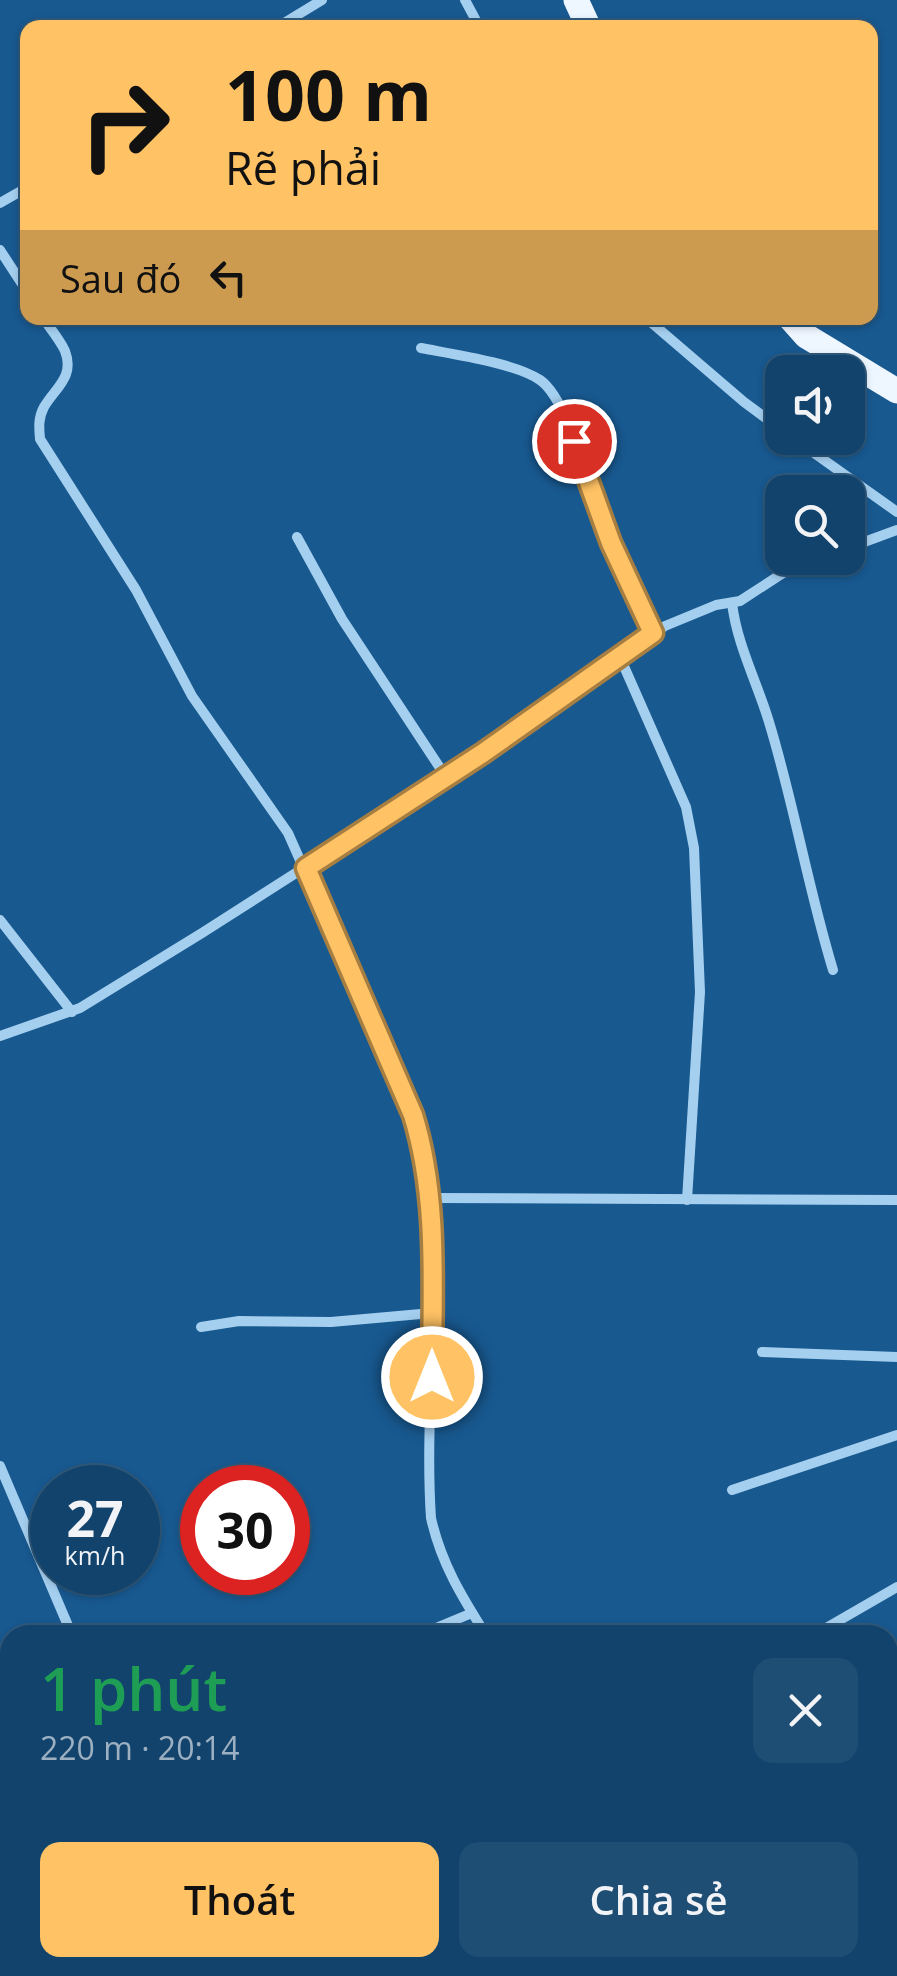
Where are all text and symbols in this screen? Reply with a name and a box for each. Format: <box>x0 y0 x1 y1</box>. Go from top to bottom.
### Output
text: 100 m <box>225 46 432 142</box>
icon: right <box>60 60 190 190</box>
text: Rẽ phải <box>225 137 381 198</box>
icon: left <box>201 250 256 305</box>
text: Sau đó <box>60 252 181 304</box>
map controls <box>765 355 865 575</box>
button: sound <box>765 355 865 455</box>
pin <box>532 399 617 484</box>
icon: arrive <box>547 414 602 469</box>
button: search <box>765 475 865 575</box>
position arrow <box>380 1325 484 1429</box>
speed limit sign: 30 <box>180 1465 310 1595</box>
text: 27 <box>66 1484 124 1552</box>
text: km/h <box>65 1538 125 1572</box>
text: 1 phút <box>40 1647 227 1729</box>
button: close <box>753 1658 858 1763</box>
text: 220 m · 20:14 <box>40 1726 239 1769</box>
button: Thoát <box>40 1842 439 1957</box>
button: Chia sẻ <box>459 1842 858 1957</box>

